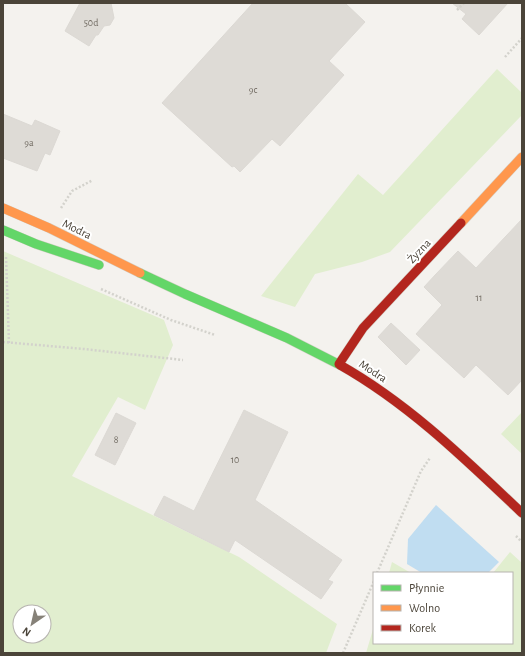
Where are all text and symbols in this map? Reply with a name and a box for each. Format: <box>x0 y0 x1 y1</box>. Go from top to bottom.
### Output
house number: 50d <box>84 18 98 28</box>
house number: 9c <box>249 85 257 95</box>
house number: 9a <box>24 138 34 148</box>
street label: Modra <box>61 217 94 241</box>
street label: Żyzna <box>404 236 434 266</box>
house number: 11 <box>476 293 482 303</box>
street label: Modra <box>357 358 389 385</box>
house number: 8 <box>114 435 119 445</box>
house number: 10 <box>231 455 239 465</box>
legend <box>373 572 513 644</box>
text: Płynnie <box>409 582 444 595</box>
text: Wolno <box>409 602 440 614</box>
north arrow <box>12 604 52 644</box>
text: Korek <box>409 622 436 634</box>
text: N <box>20 625 33 639</box>

